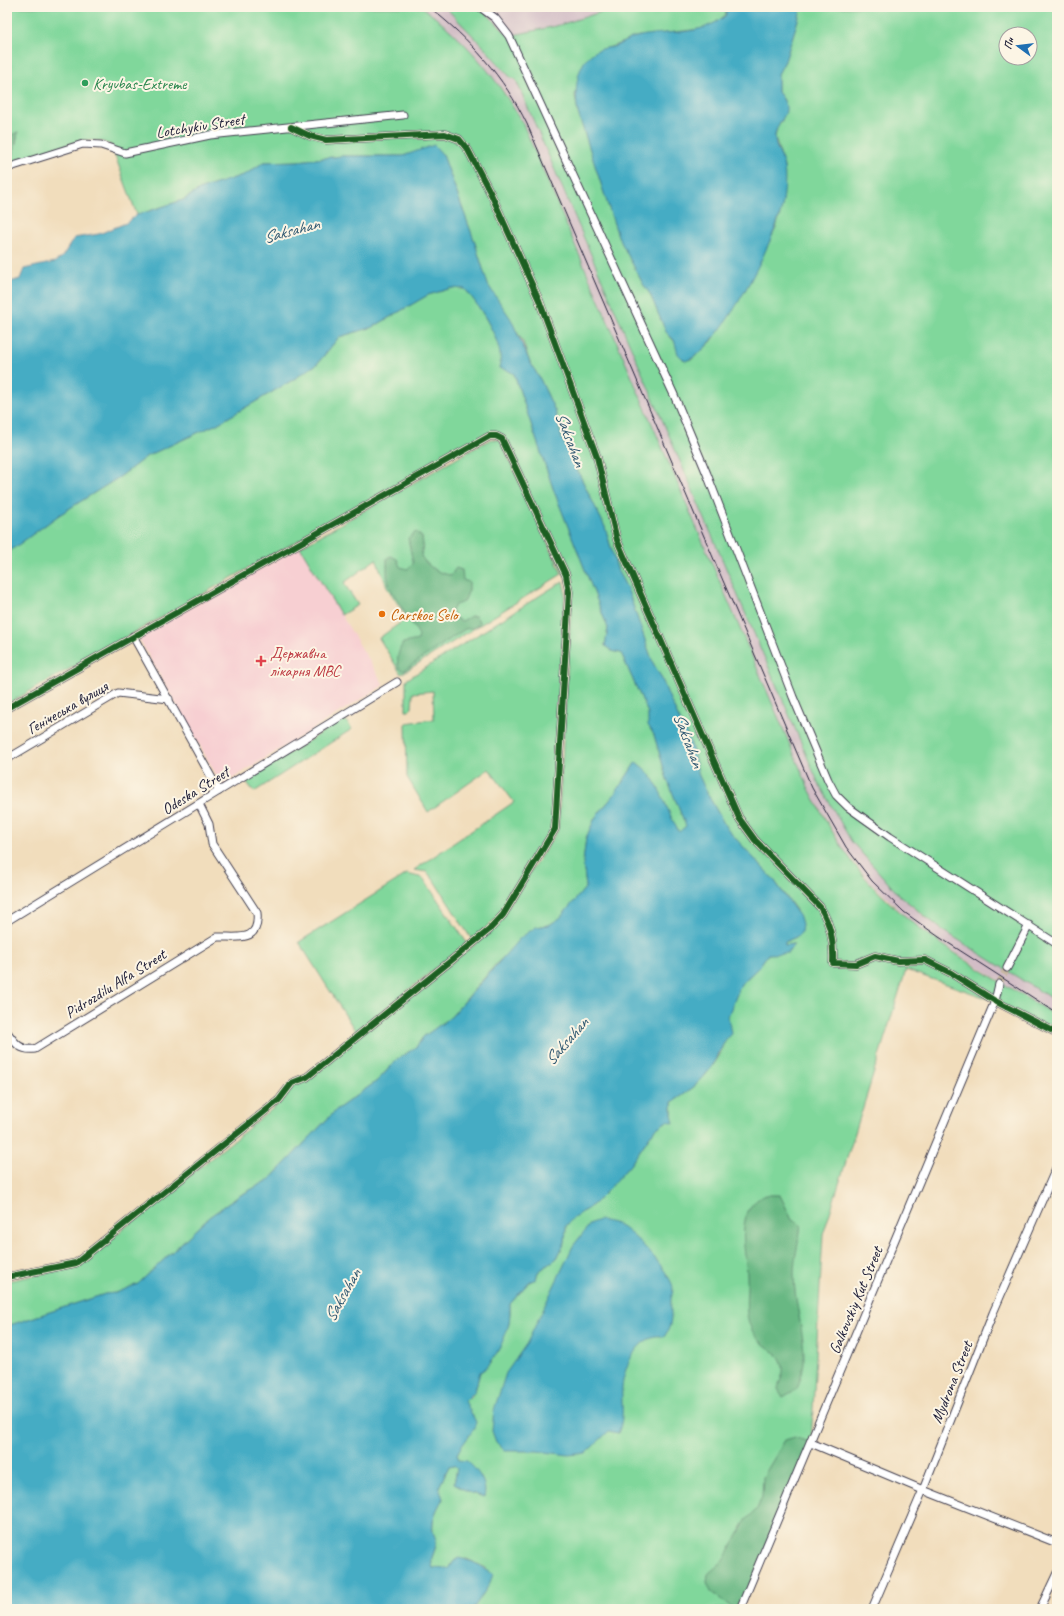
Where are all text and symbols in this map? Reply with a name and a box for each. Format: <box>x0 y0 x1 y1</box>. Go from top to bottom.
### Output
north arrow <box>998 26 1038 66</box>
text: Пн <box>1000 35 1017 51</box>
place label: Kryvbas-Extreme <box>93 74 188 94</box>
marker: Kryvbas-Extreme <box>80 78 90 88</box>
street label: Lotchykiv Street <box>155 109 248 143</box>
water label: Saksahan <box>261 213 323 248</box>
water label: Saksahan <box>551 409 591 471</box>
place label: Carskое Selo <box>390 605 460 625</box>
marker: Carskое Selo <box>377 609 387 619</box>
place label: Державна лікарня МВС <box>270 643 342 681</box>
marker: Державна лікарня МВС <box>255 655 267 667</box>
street label: Генічеська вулиця <box>24 676 112 739</box>
water label: Saksahan <box>669 710 709 772</box>
street label: Odeska Street <box>158 761 235 819</box>
street label: Pidrozdilu Alfa Street <box>61 944 171 1023</box>
water label: Saksahan <box>540 1012 594 1070</box>
street label: Galkovskiy Kut Street <box>824 1242 888 1357</box>
water label: Saksahan <box>320 1264 366 1325</box>
street label: Mydrona Street <box>926 1337 978 1426</box>

